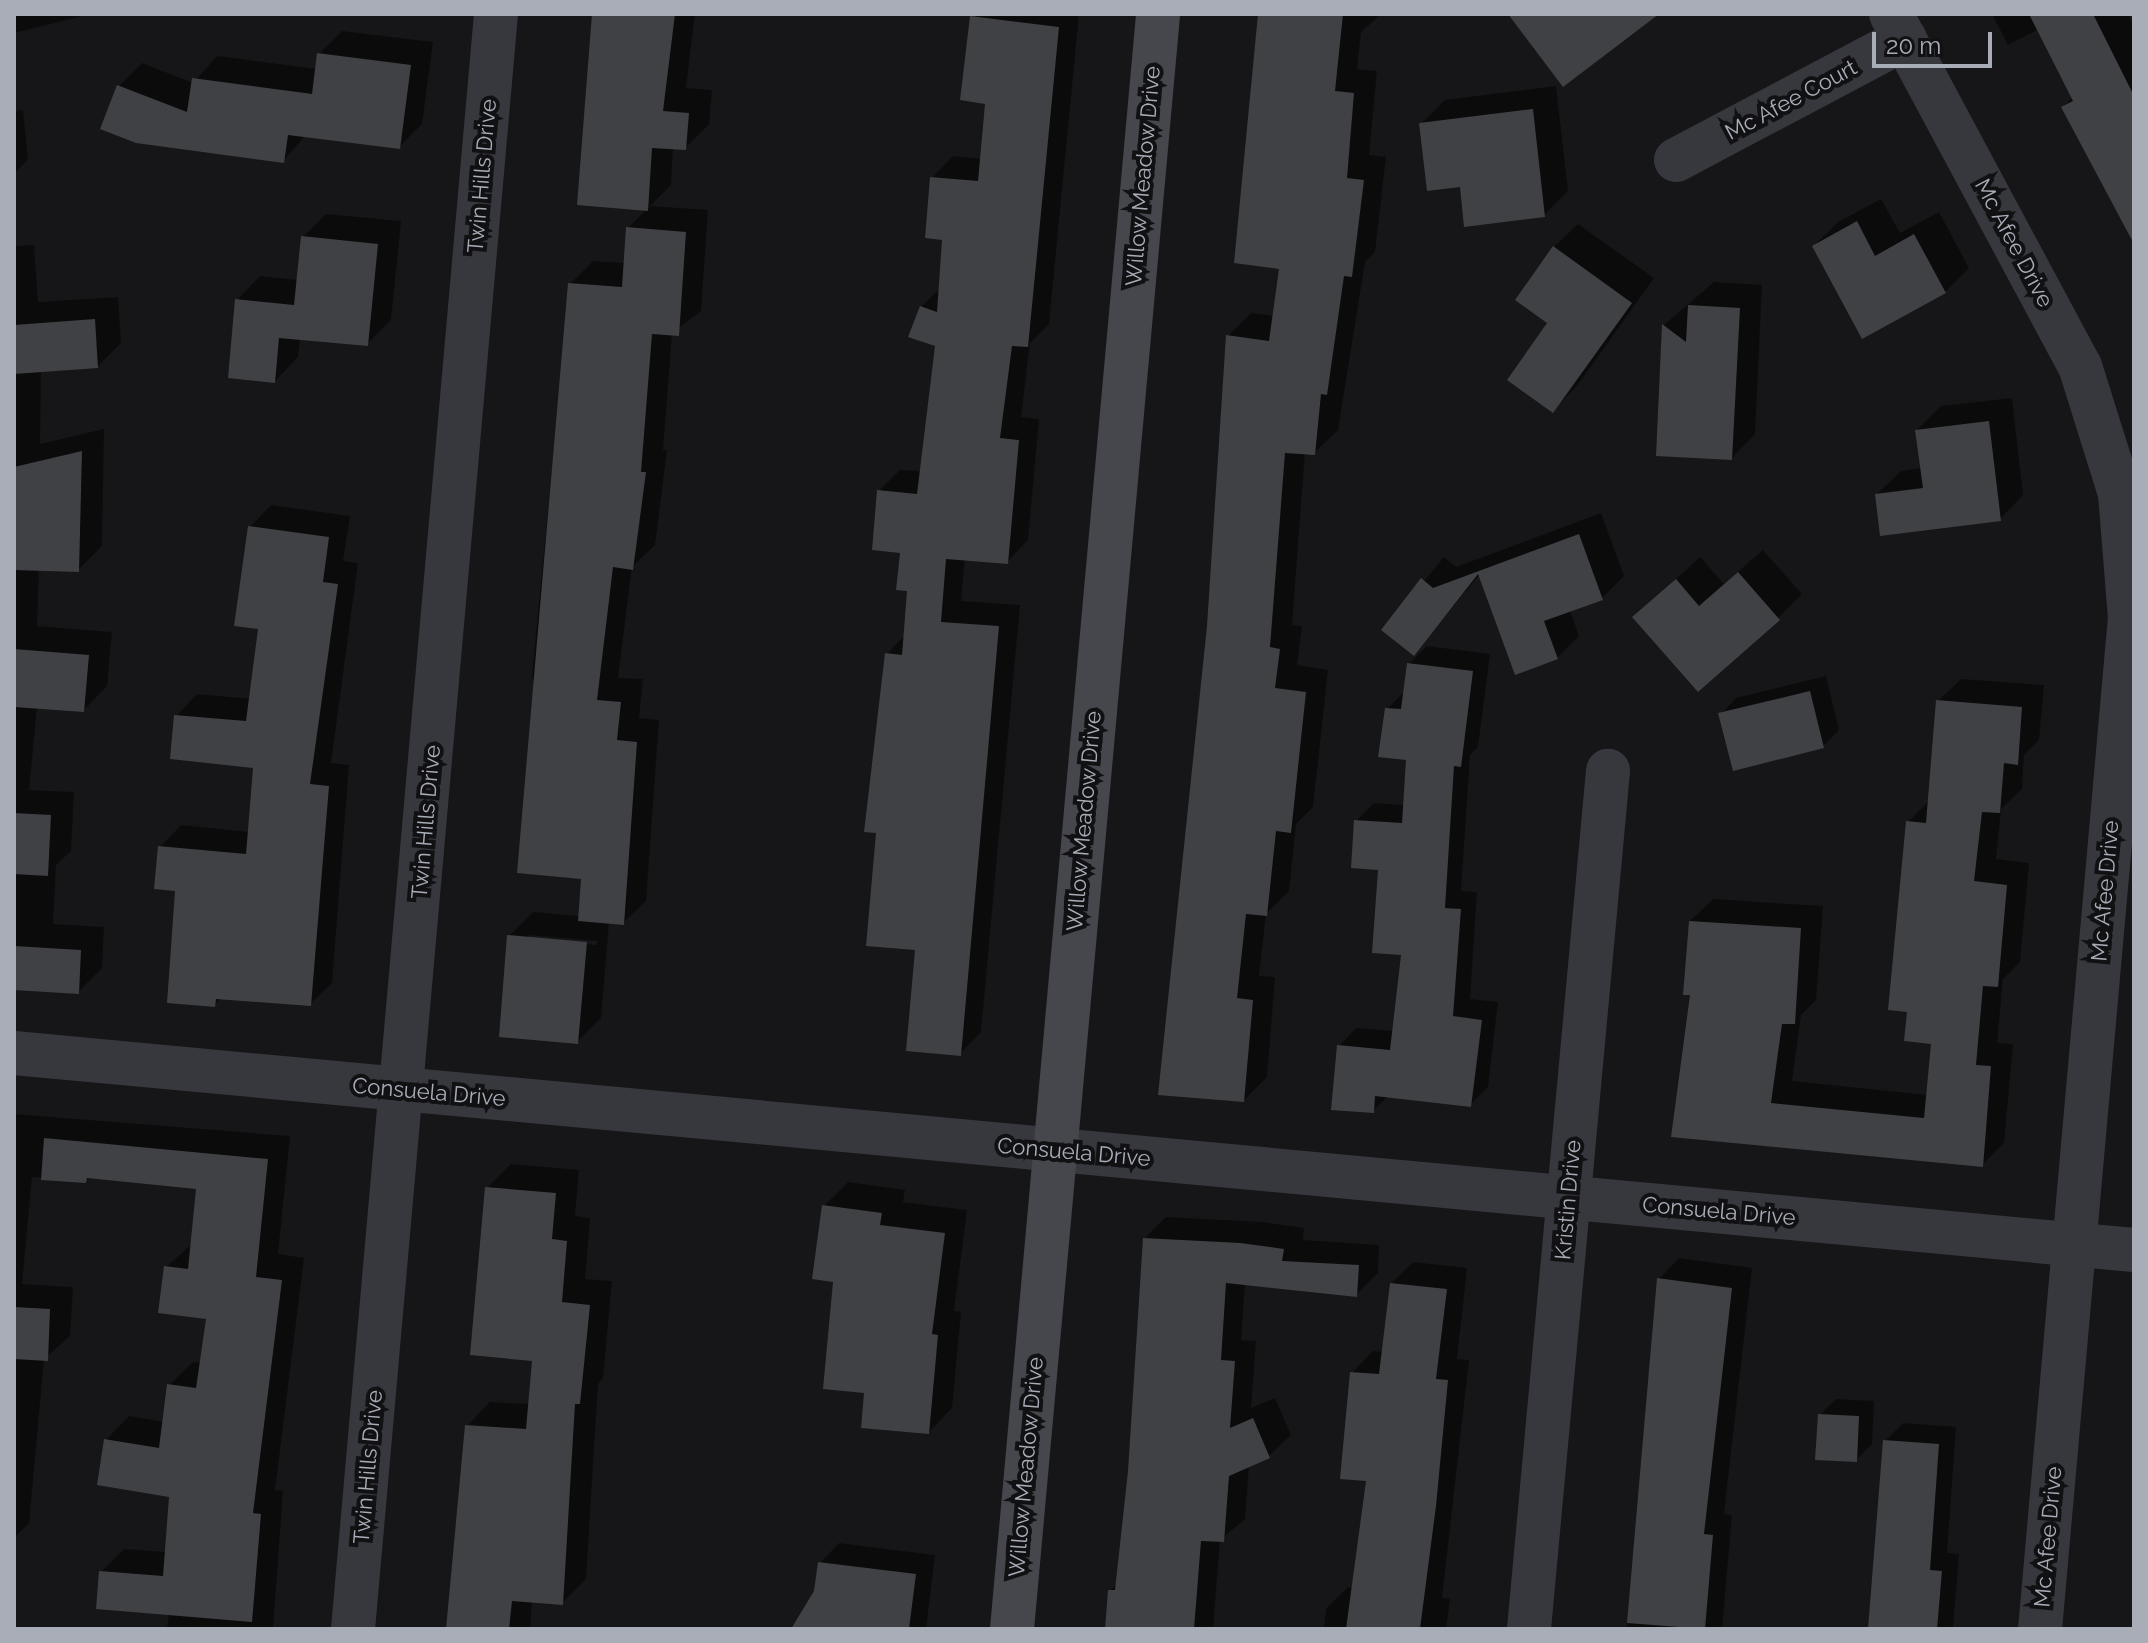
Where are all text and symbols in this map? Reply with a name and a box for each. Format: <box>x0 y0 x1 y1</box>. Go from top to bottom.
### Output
scale bar <box>1876 16 1996 66</box>
text: 20 m <box>1886 31 1941 60</box>
street label: Mc Afee Court <box>1720 54 1862 146</box>
street label: Willow Meadow Drive <box>1120 64 1166 288</box>
street label: Twin Hills Drive <box>462 98 502 254</box>
street label: Mc Afee Drive <box>1969 174 2059 312</box>
street label: Willow Meadow Drive <box>1061 709 1107 933</box>
street label: Twin Hills Drive <box>406 744 446 900</box>
street label: Mc Afee Drive <box>2086 819 2124 963</box>
street label: Consuela Drive <box>351 1072 507 1112</box>
street label: Consuela Drive <box>996 1132 1152 1172</box>
street label: Kristin Drive <box>1550 1139 1586 1261</box>
street label: Consuela Drive <box>1641 1191 1797 1231</box>
street label: Willow Meadow Drive <box>1003 1355 1049 1579</box>
street label: Twin Hills Drive <box>348 1389 388 1545</box>
street label: Mc Afee Drive <box>2029 1465 2067 1609</box>

